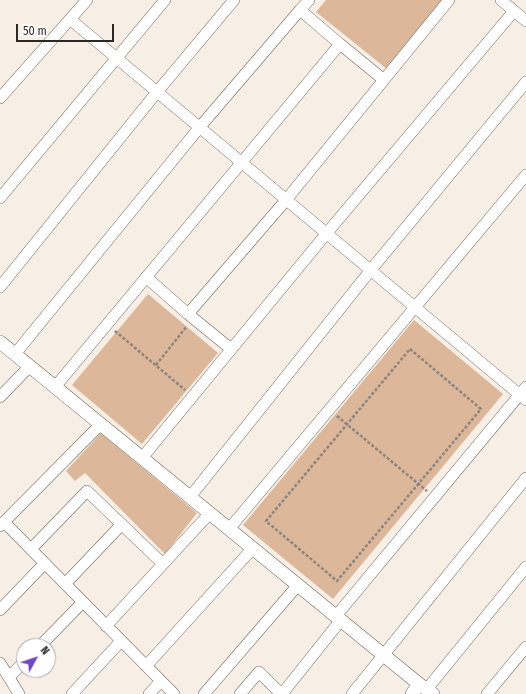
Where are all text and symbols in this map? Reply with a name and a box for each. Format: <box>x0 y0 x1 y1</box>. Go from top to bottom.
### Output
scale bar <box>18 16 116 42</box>
text: 50 m <box>23 24 47 38</box>
north arrow <box>16 638 56 678</box>
text: N <box>38 644 52 657</box>

